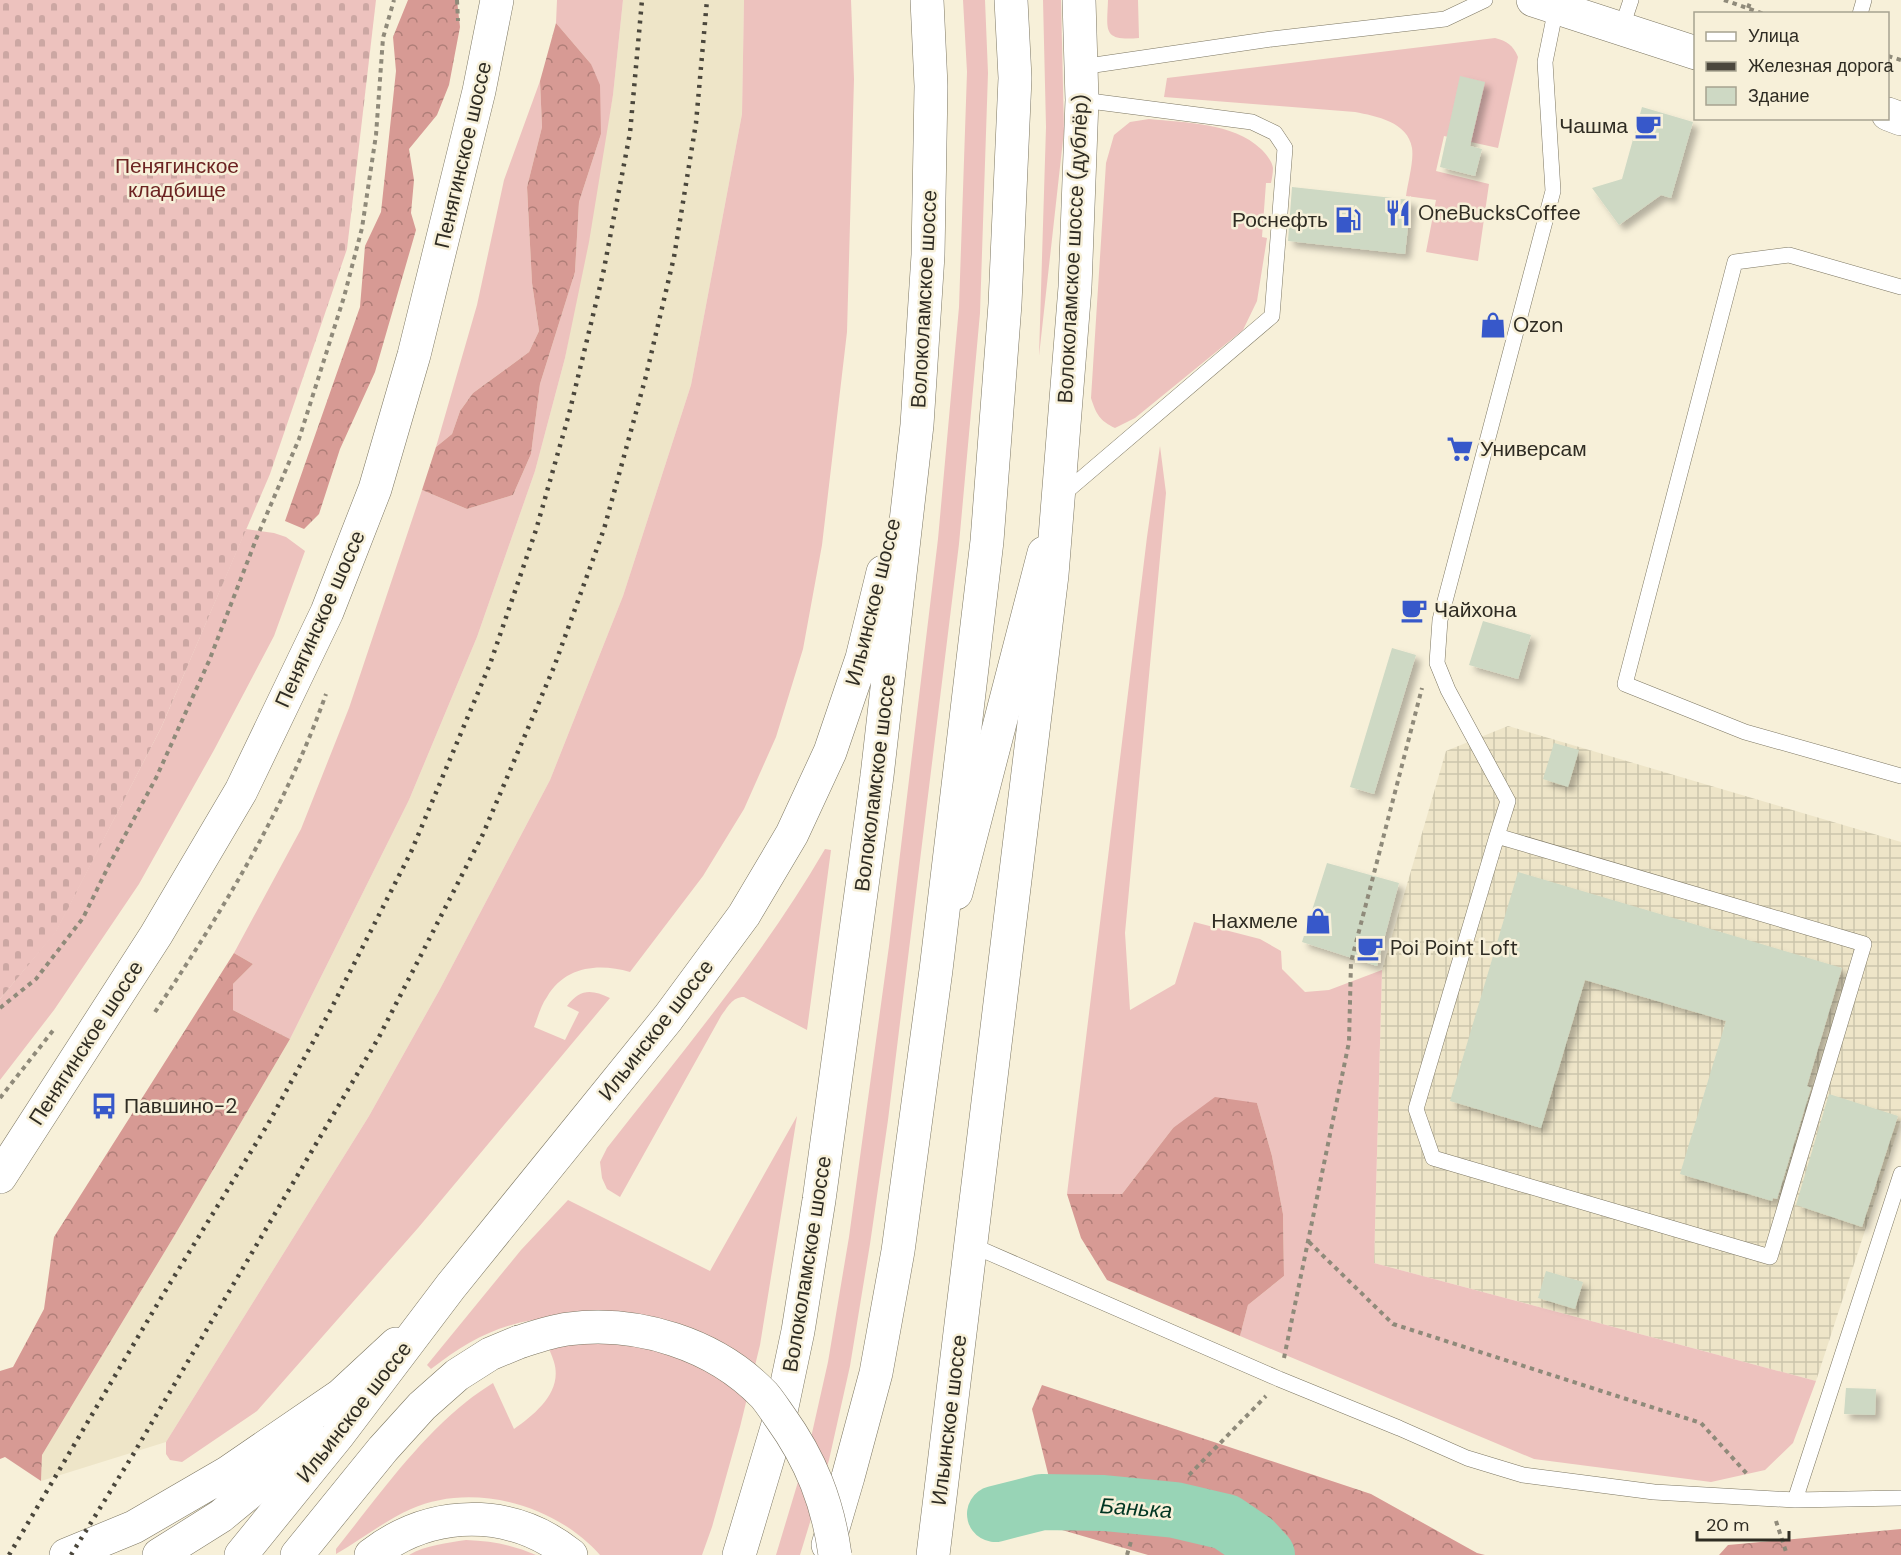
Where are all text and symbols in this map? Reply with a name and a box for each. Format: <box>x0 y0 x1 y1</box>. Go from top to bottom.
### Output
legend <box>1694 12 1889 120</box>
text: Улица <box>1748 24 1800 48</box>
text: Железная дорога <box>1748 54 1894 78</box>
street label: Пенягинское шоссе <box>428 59 498 251</box>
text: Здание <box>1748 84 1809 108</box>
street label: Волоколамское шоссе (дублёр) <box>1051 94 1095 404</box>
cafe icon: Чашма <box>1633 111 1663 141</box>
place label: Чашма <box>1559 112 1628 140</box>
park label: Пенягинское кладбище <box>115 152 239 204</box>
street label: Волоколамское шоссе <box>904 189 944 409</box>
restaurant icon: OneBucksCoffee <box>1383 198 1413 228</box>
place label: OneBucksCoffee <box>1418 199 1581 227</box>
fuel station icon: Роснефть <box>1333 205 1363 235</box>
place label: Роснефть <box>1232 206 1328 234</box>
shop icon: Ozon <box>1478 310 1508 340</box>
place label: Ozon <box>1513 311 1563 339</box>
supermarket icon: Универсам <box>1445 434 1475 464</box>
place label: Универсам <box>1480 435 1587 463</box>
street label: Ильинское шоссе <box>839 515 907 689</box>
street label: Пенягинское шоссе <box>268 526 372 712</box>
cafe icon: Чайхона <box>1399 595 1429 625</box>
place label: Чайхона <box>1434 596 1517 624</box>
street label: Волоколамское шоссе <box>848 673 902 893</box>
shop icon: Нахмеле <box>1303 906 1333 936</box>
place label: Нахмеле <box>1211 907 1298 935</box>
cafe icon: Poi Point Loft <box>1355 933 1385 963</box>
place label: Poi Point Loft <box>1390 934 1518 962</box>
street label: Ильинское шоссе <box>592 954 720 1106</box>
street label: Пенягинское шоссе <box>22 955 150 1131</box>
bus stop icon: Павшино-2 <box>89 1091 119 1121</box>
place label: Павшино-2 <box>124 1092 237 1120</box>
street label: Волоколамское шоссе <box>776 1154 838 1374</box>
street label: Ильинское шоссе <box>925 1333 973 1507</box>
street label: Ильинское шоссе <box>290 1336 418 1488</box>
water label: Банька <box>1099 1491 1173 1525</box>
scale bar <box>1697 1504 1788 1542</box>
text: 20 m <box>1706 1513 1749 1537</box>

